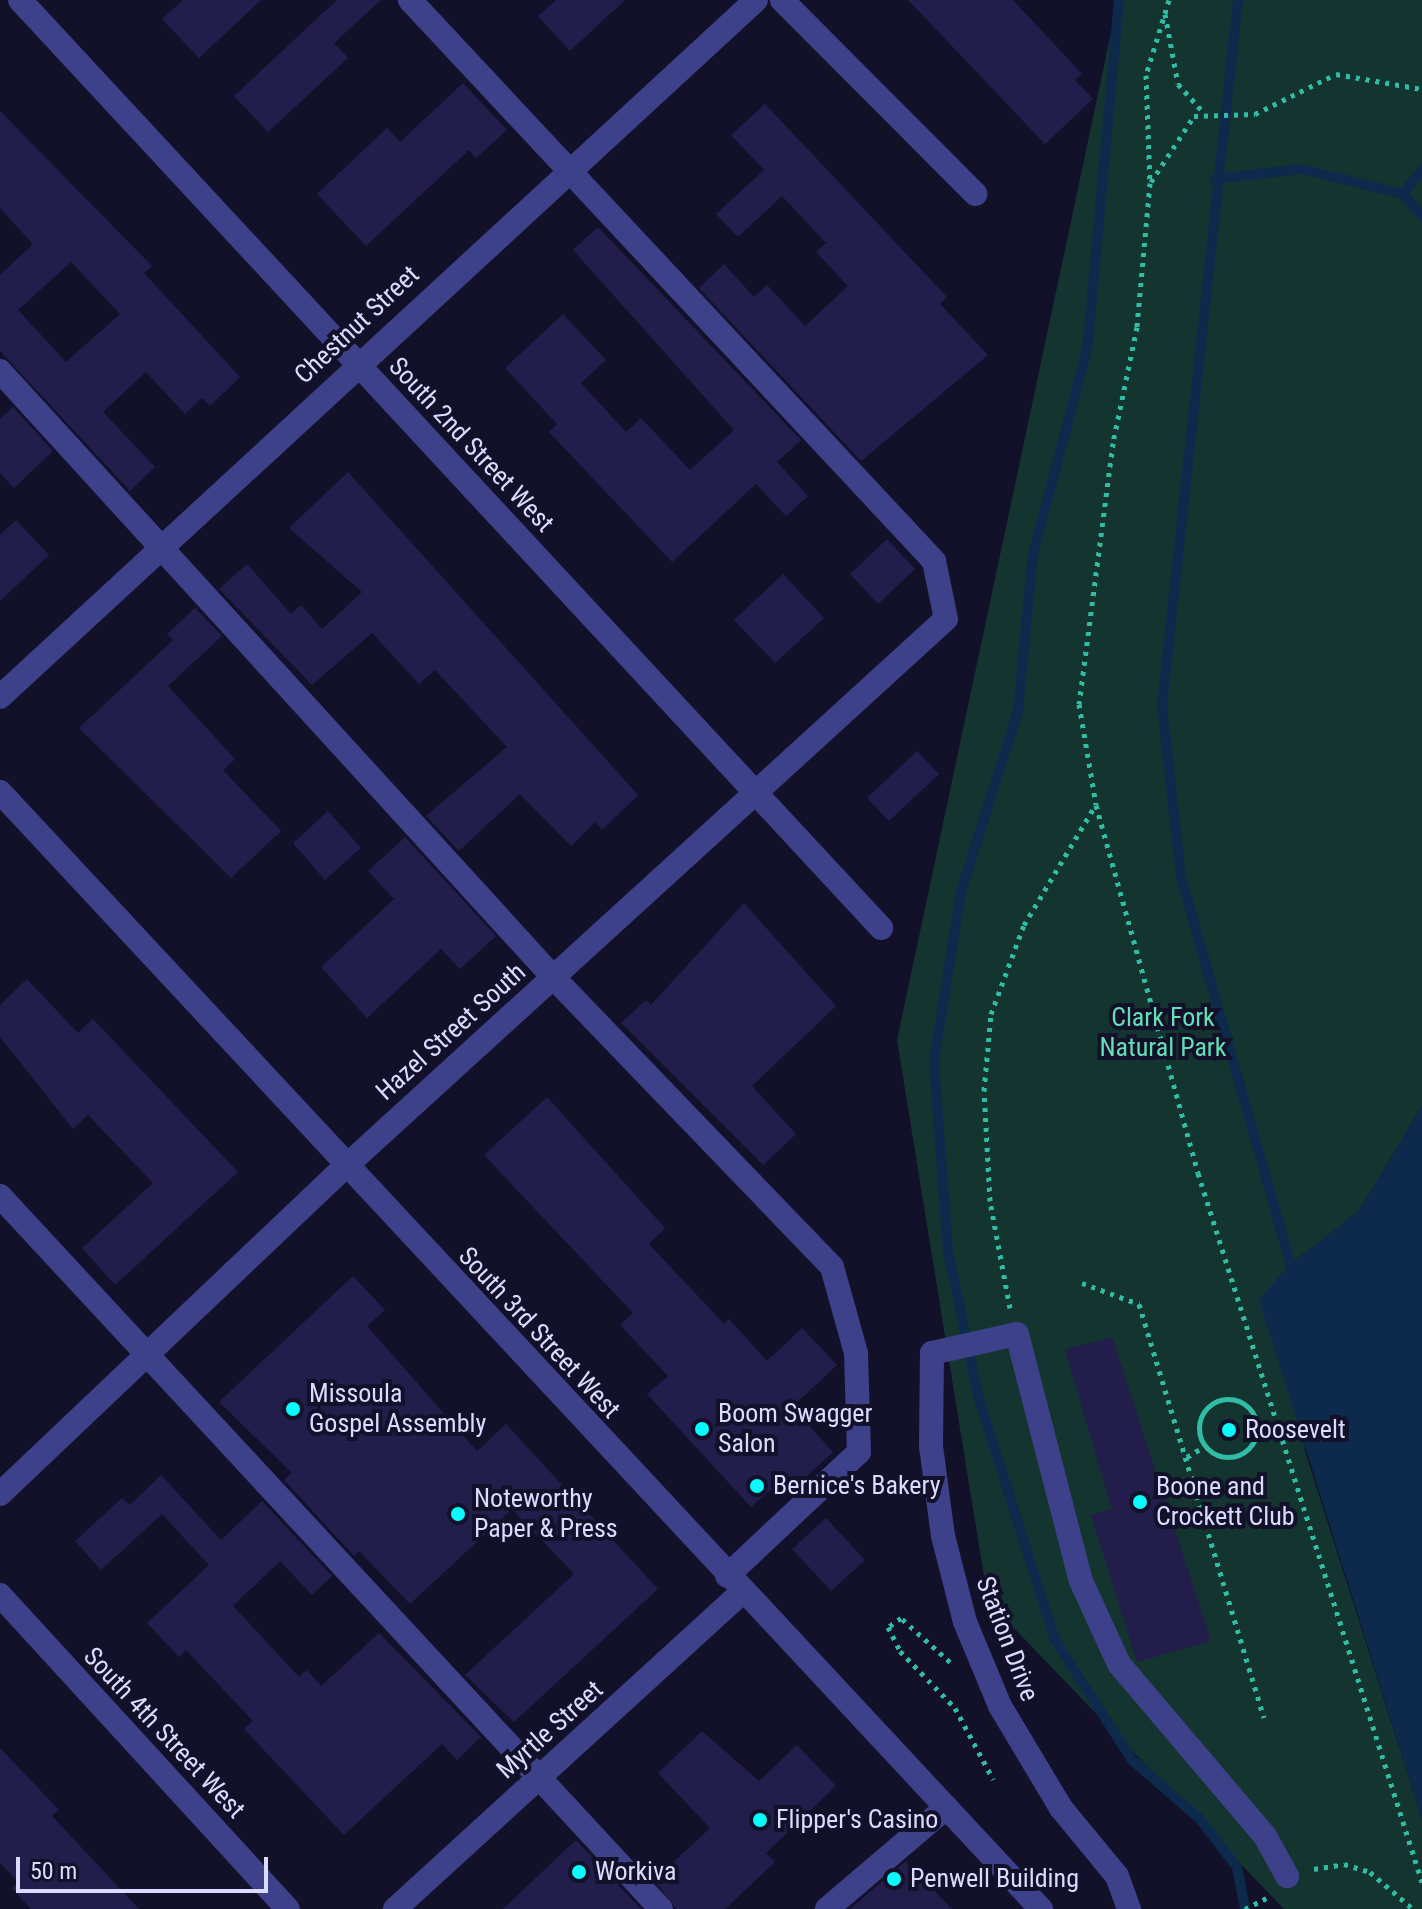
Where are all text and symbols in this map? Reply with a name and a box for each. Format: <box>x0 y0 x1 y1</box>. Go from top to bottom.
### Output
street label: Chestnut Street <box>288 259 426 391</box>
street label: South 2nd Street West <box>382 351 560 539</box>
street label: Hazel Street South <box>370 957 532 1107</box>
park label: Clark Fork Natural Park <box>1100 1002 1226 1064</box>
street label: South 3rd Street West <box>452 1241 626 1425</box>
place label: Missoula Gospel Assembly <box>309 1378 486 1440</box>
place label: Boom Swagger Salon <box>718 1398 872 1460</box>
marker: Missoula Gospel Assembly <box>284 1400 302 1418</box>
place label: Roosevelt <box>1245 1414 1346 1446</box>
marker: Boom Swagger Salon <box>693 1420 711 1438</box>
marker: Roosevelt <box>1220 1421 1238 1439</box>
place label: Bernice's Bakery <box>773 1470 941 1502</box>
place label: Boone and Crockett Club <box>1156 1471 1295 1532</box>
marker: Bernice's Bakery <box>748 1477 766 1495</box>
place label: Noteworthy Paper & Press <box>474 1483 618 1544</box>
marker: Boone and Crockett Club <box>1131 1493 1149 1511</box>
marker: Noteworthy Paper & Press <box>449 1505 467 1523</box>
street label: Station Drive <box>969 1572 1045 1706</box>
street label: South 4th Street West <box>77 1641 251 1825</box>
street label: Myrtle Street <box>491 1674 609 1786</box>
place label: Flipper's Casino <box>776 1804 938 1836</box>
marker: Flipper's Casino <box>751 1811 769 1829</box>
scale bar <box>20 1841 272 1891</box>
place label: Workiva <box>595 1856 676 1888</box>
text: 50 m <box>30 1857 77 1885</box>
marker: Workiva <box>570 1863 588 1881</box>
place label: Penwell Building <box>910 1863 1079 1895</box>
marker: Penwell Building <box>885 1870 903 1888</box>

